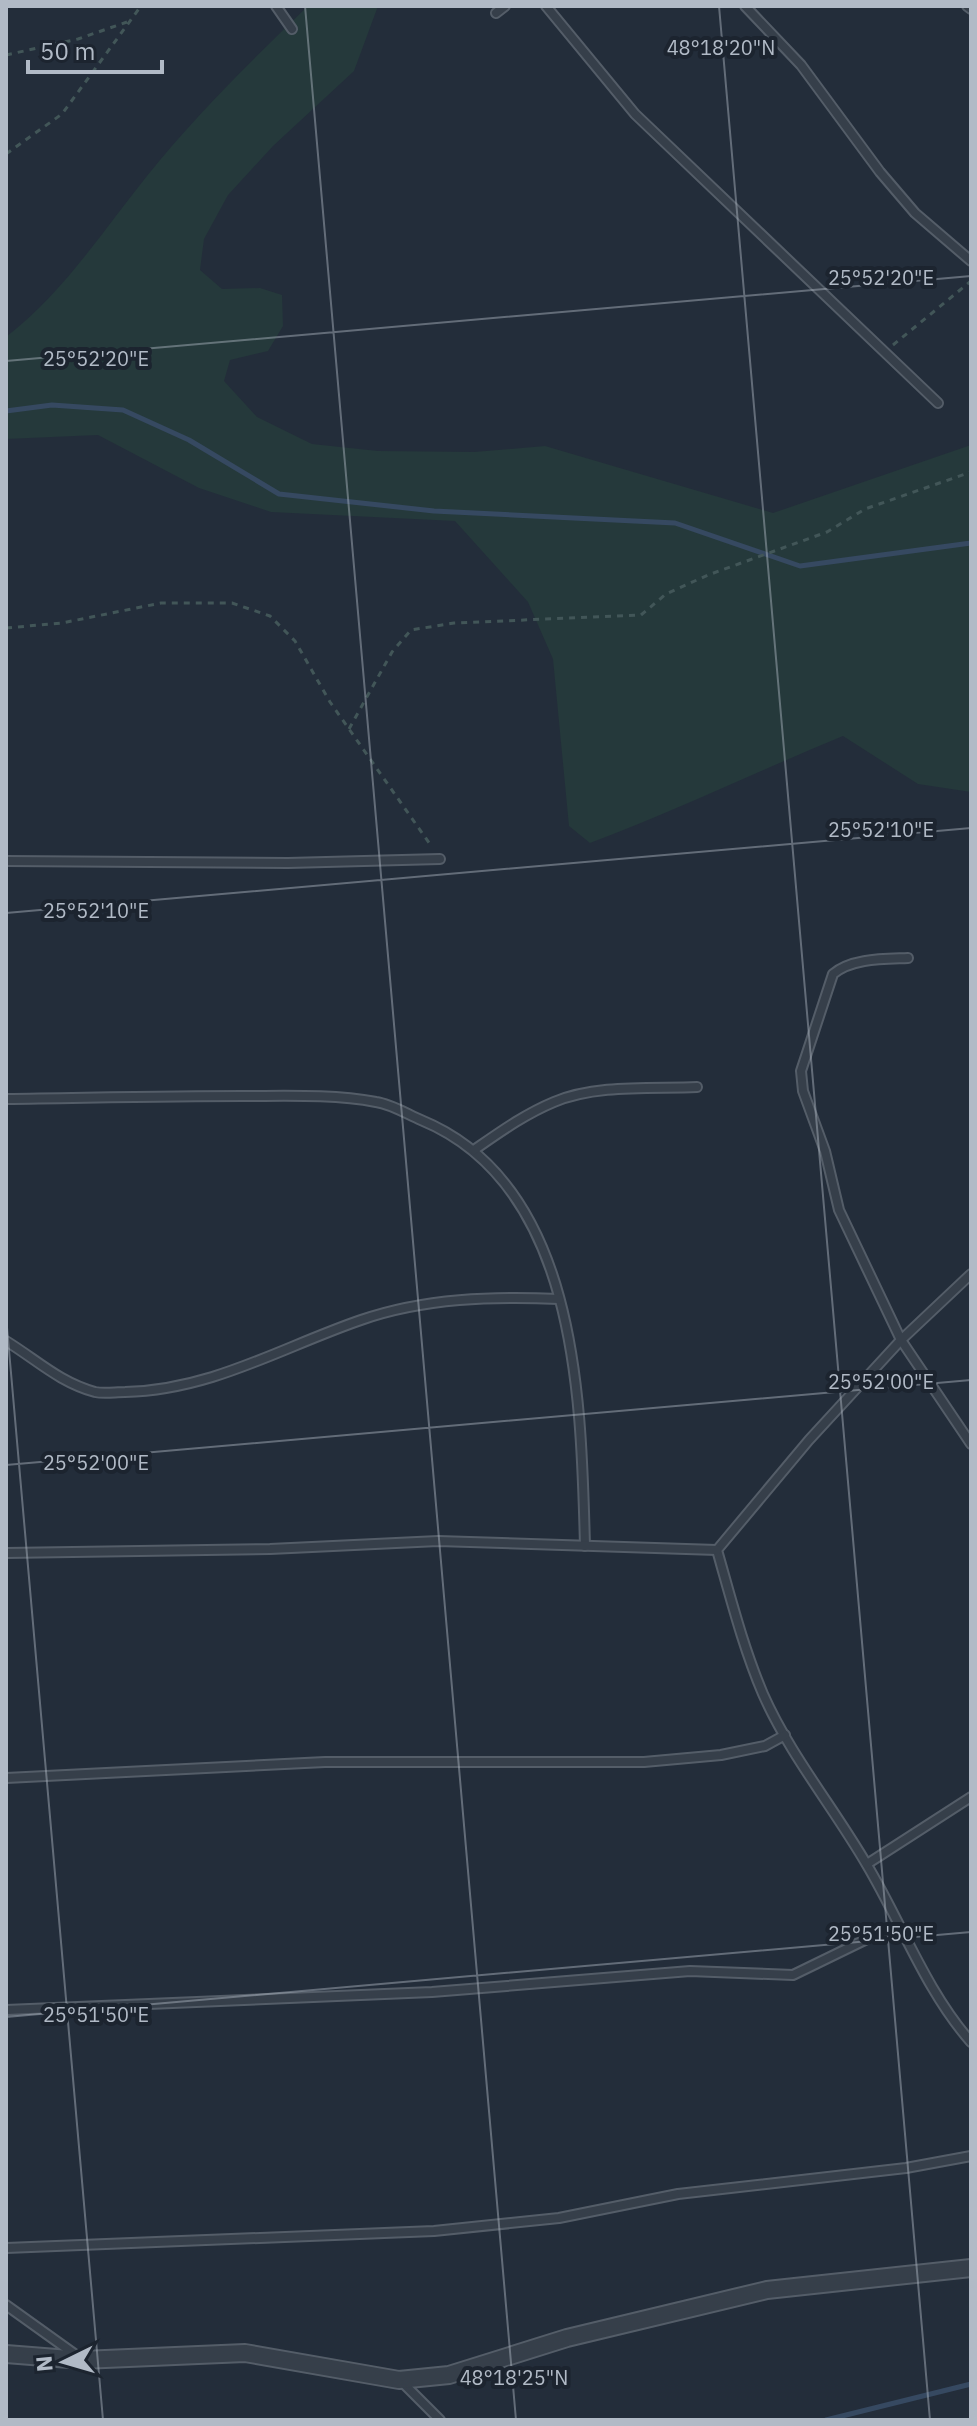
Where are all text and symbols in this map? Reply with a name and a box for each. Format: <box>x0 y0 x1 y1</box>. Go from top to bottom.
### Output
scale bar <box>28 24 162 74</box>
text: 48°18'20"N <box>667 34 775 61</box>
text: 50 m <box>40 35 95 67</box>
text: 25°52'20"E <box>828 264 934 291</box>
text: 25°52'20"E <box>43 345 149 372</box>
text: 25°52'10"E <box>828 816 934 843</box>
text: 25°52'10"E <box>43 897 149 924</box>
text: 25°52'00"E <box>828 1368 934 1395</box>
text: 25°52'00"E <box>43 1449 149 1476</box>
text: 25°51'50"E <box>828 1920 934 1947</box>
text: 25°51'50"E <box>43 2001 149 2028</box>
north arrow <box>24 2322 104 2402</box>
text: N <box>28 2355 59 2373</box>
text: 48°18'25"N <box>460 2364 568 2391</box>

